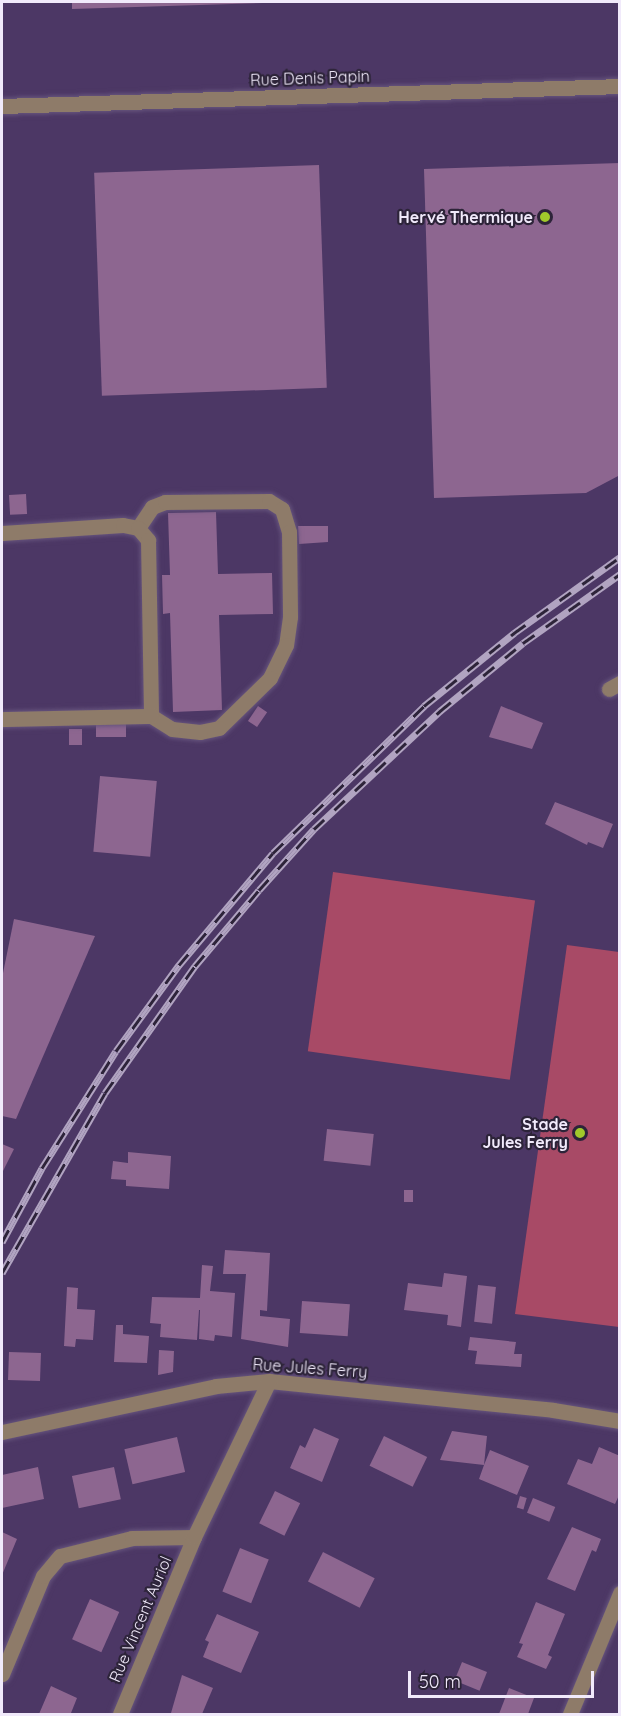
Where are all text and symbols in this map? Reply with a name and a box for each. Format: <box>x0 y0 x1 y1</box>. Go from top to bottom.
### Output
street label: Rue Denis Papin <box>250 66 370 90</box>
place label: Hervé Thermique <box>398 207 533 227</box>
marker: Hervé Thermique <box>538 210 552 224</box>
place label: Stade Jules Ferry <box>483 1114 568 1152</box>
marker: Stade Jules Ferry <box>573 1126 587 1140</box>
street label: Rue Jules Ferry <box>252 1354 368 1382</box>
street label: Rue Vincent Auriol <box>105 1553 175 1685</box>
scale bar <box>411 1659 597 1697</box>
text: 50 m <box>419 1670 461 1693</box>

